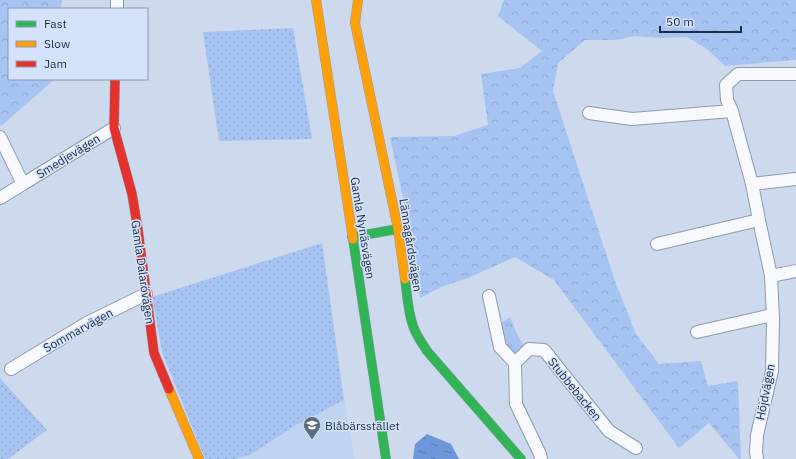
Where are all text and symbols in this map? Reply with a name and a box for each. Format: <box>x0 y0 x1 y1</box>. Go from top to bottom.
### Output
legend <box>8 8 148 80</box>
scale bar <box>660 8 741 34</box>
text: 50 m <box>666 14 694 29</box>
text: Fast <box>44 16 67 31</box>
text: Slow <box>44 36 70 51</box>
text: Jam <box>44 56 67 71</box>
street label: Smedjevägen <box>33 130 103 182</box>
street label: Gamla Nynäsvägen <box>348 176 378 280</box>
street label: Lännagårdsvägen <box>396 197 426 293</box>
street label: Gamla Dalarövägen <box>128 219 158 325</box>
street label: Sommarvägen <box>40 305 116 355</box>
street label: Stubbebacken <box>545 354 605 424</box>
street label: Höjdvägen <box>752 363 778 421</box>
school or university icon: Blåbärsstället <box>302 415 322 440</box>
place label: Blåbärsstället <box>325 418 400 433</box>

